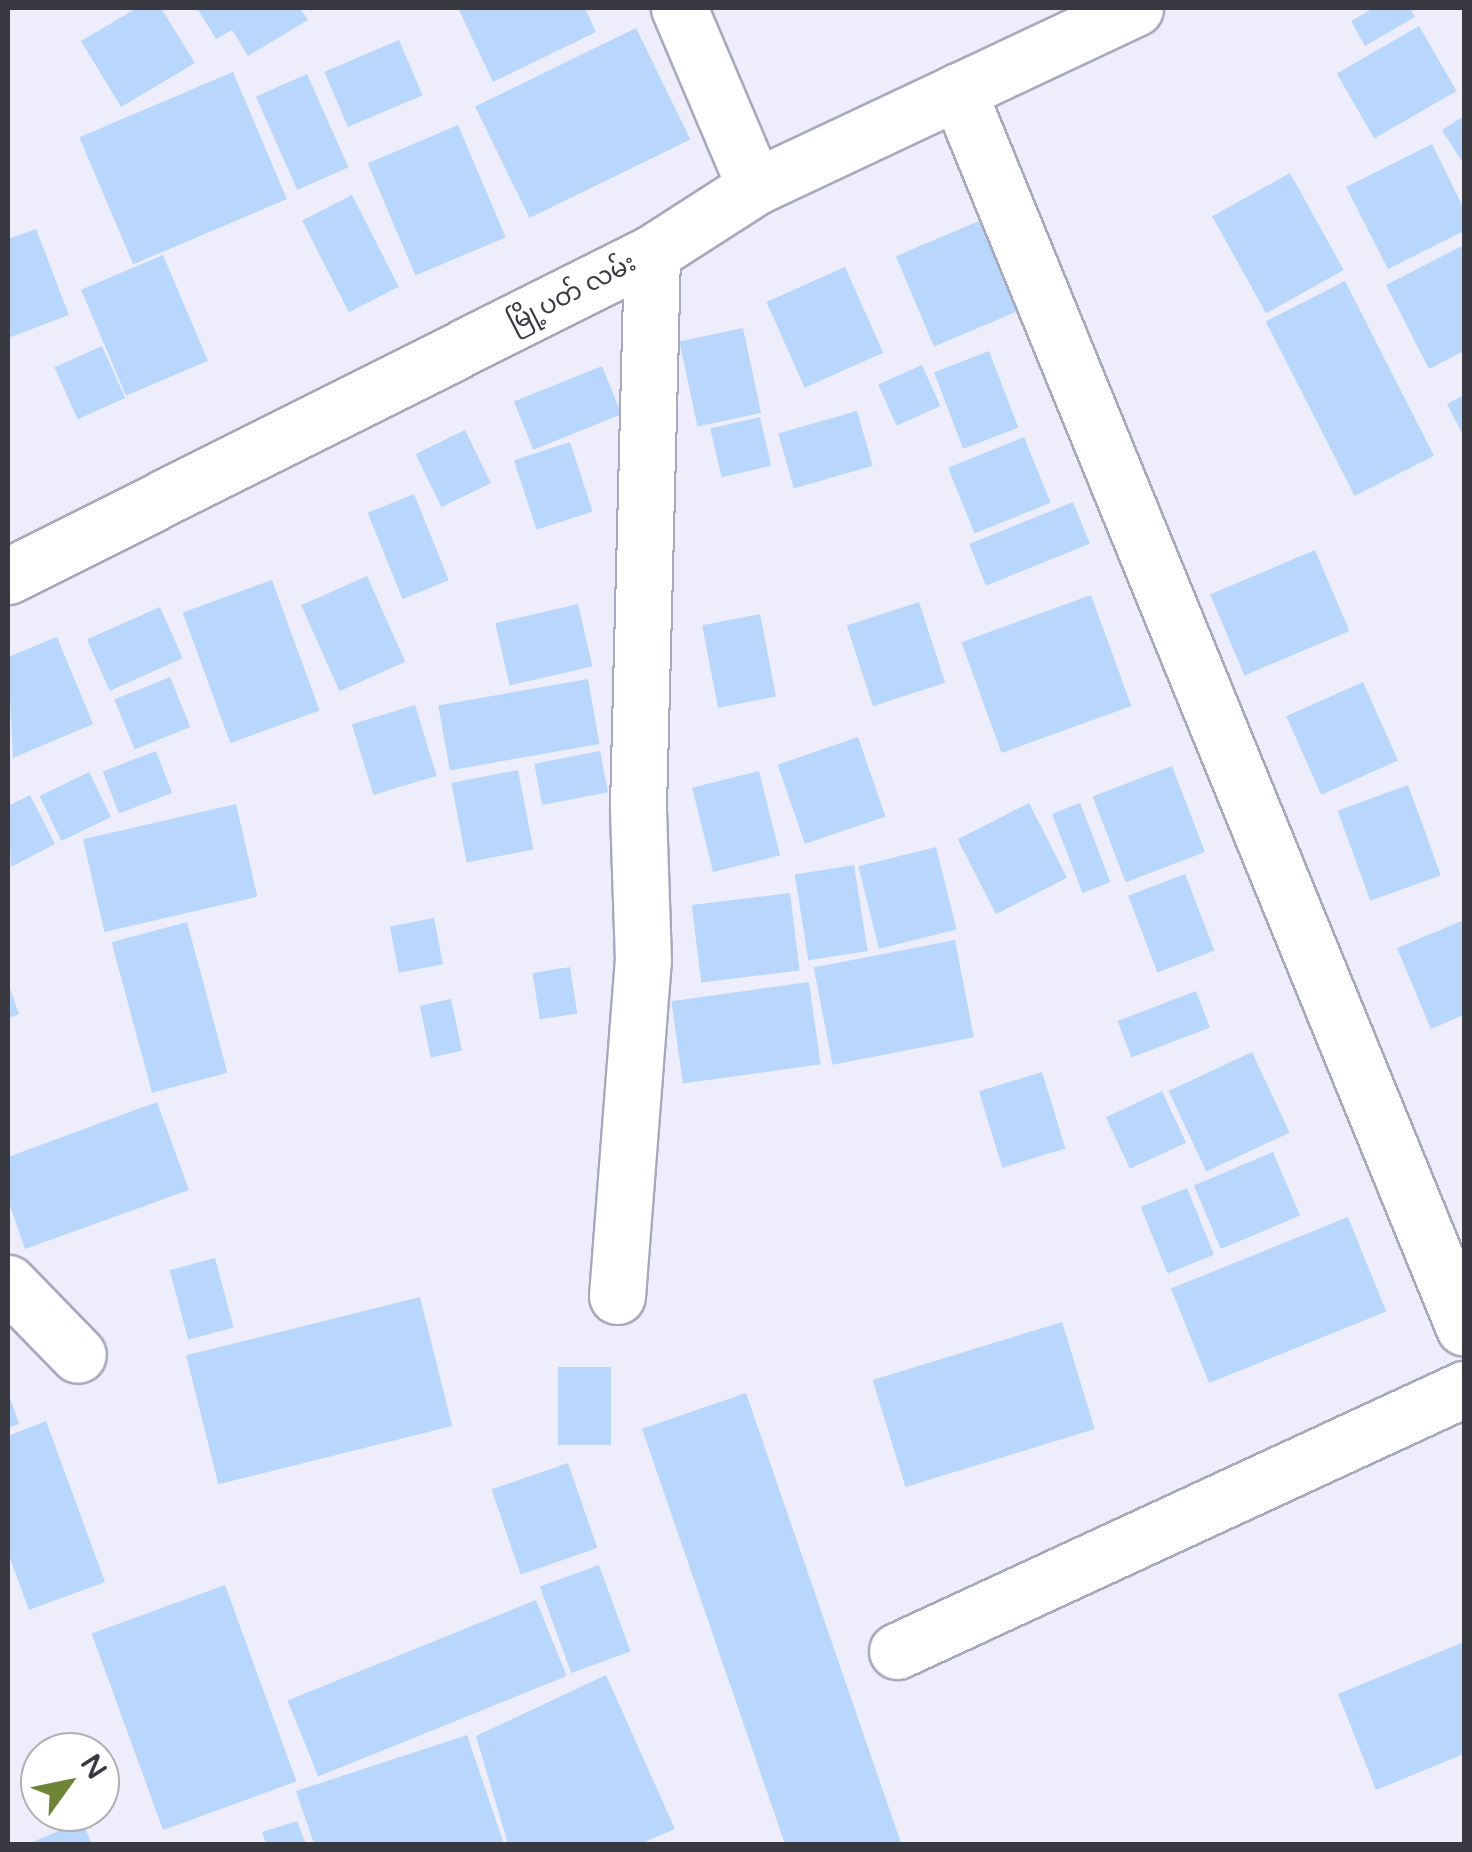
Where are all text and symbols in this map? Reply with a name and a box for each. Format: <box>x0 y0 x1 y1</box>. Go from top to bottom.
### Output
street label: မြို့ပတ် လမ်း <box>503 248 641 338</box>
north arrow <box>20 1732 120 1832</box>
text: N <box>73 1748 114 1785</box>

